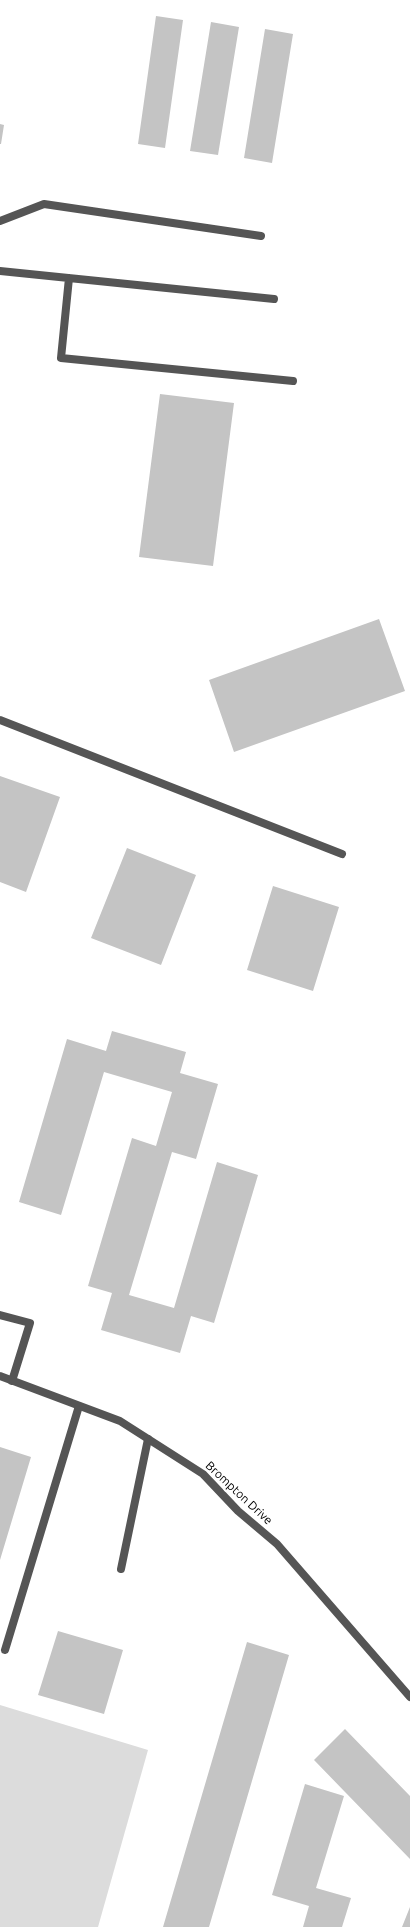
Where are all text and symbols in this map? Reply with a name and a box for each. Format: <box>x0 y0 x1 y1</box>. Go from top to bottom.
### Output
street label: Brompton Drive <box>203 1458 275 1528</box>

